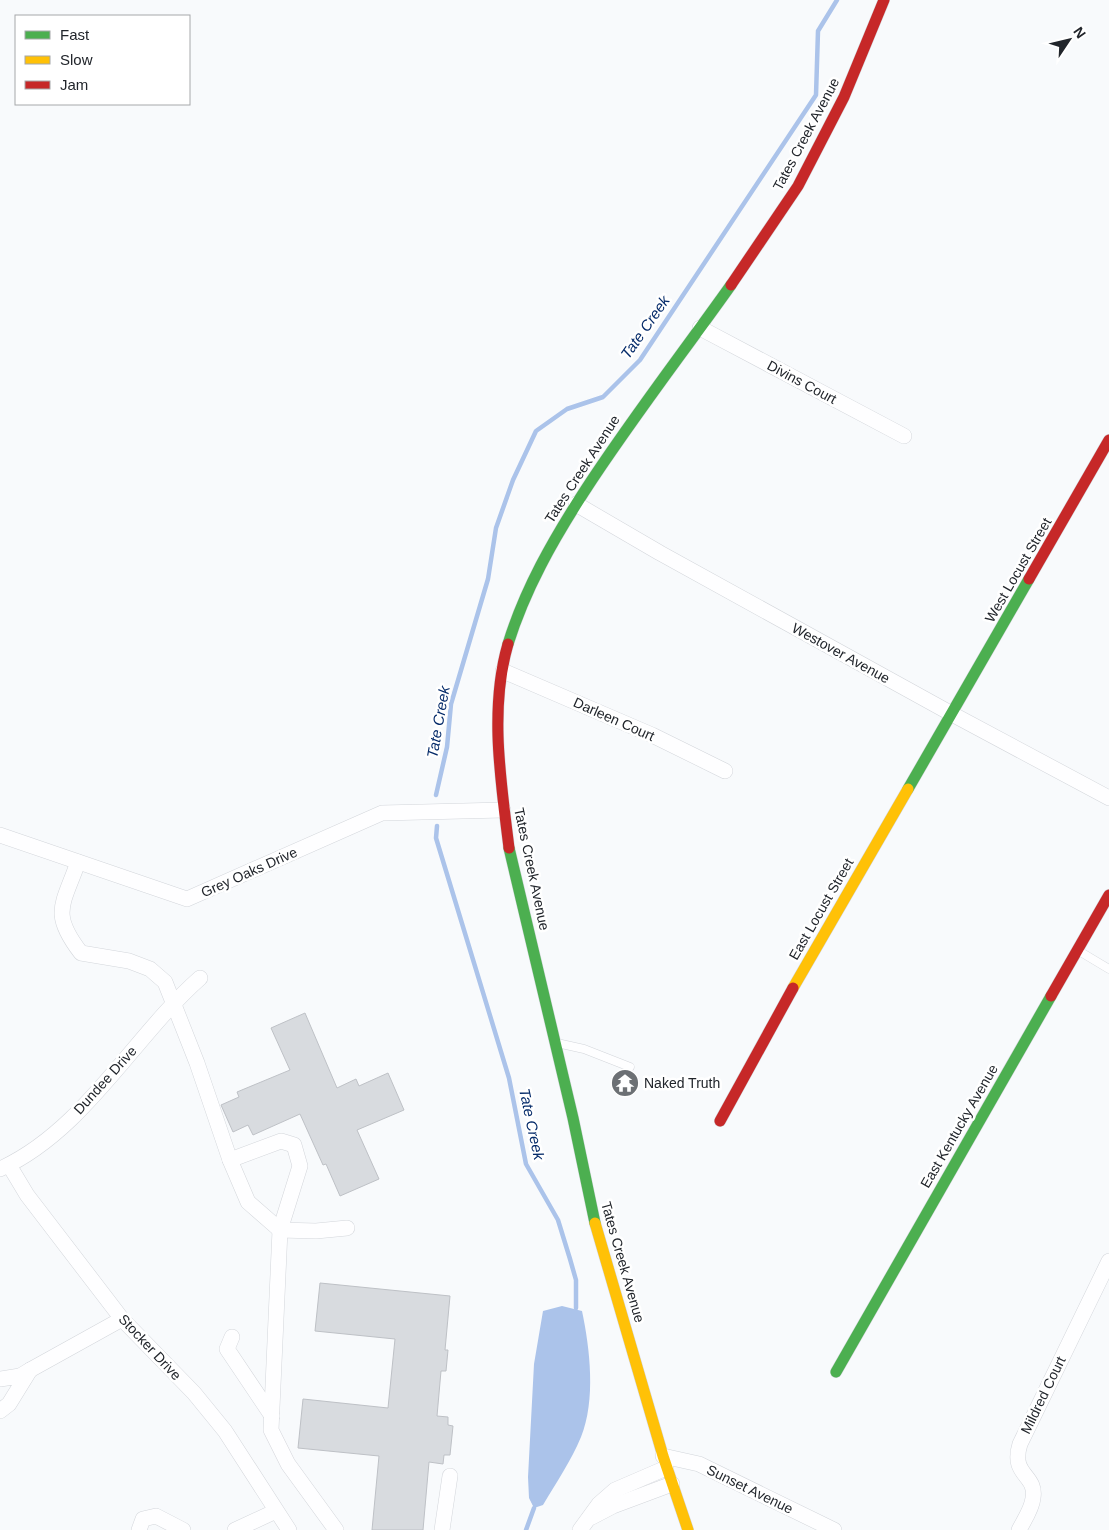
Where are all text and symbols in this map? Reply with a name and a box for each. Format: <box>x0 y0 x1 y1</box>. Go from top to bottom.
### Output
legend <box>15 15 190 105</box>
north arrow <box>1044 15 1094 65</box>
text: N <box>1070 24 1089 41</box>
text: Fast <box>60 26 90 43</box>
text: Slow <box>60 51 93 68</box>
street label: Tates Creek Avenue <box>770 75 843 193</box>
text: Jam <box>60 76 88 93</box>
water label: Tate Creek <box>617 291 674 362</box>
street label: Divins Court <box>765 357 840 407</box>
street label: Tates Creek Avenue <box>541 412 623 526</box>
street label: West Locust Street <box>982 515 1054 625</box>
street label: Westover Avenue <box>789 620 893 687</box>
water label: Tate Creek <box>423 683 453 759</box>
street label: Darleen Court <box>571 694 657 744</box>
street label: Tates Creek Avenue <box>511 806 553 932</box>
street label: Grey Oaks Drive <box>198 844 300 900</box>
street label: East Locust Street <box>785 855 857 963</box>
street label: Dundee Drive <box>70 1043 140 1117</box>
street label: East Kentucky Avenue <box>917 1061 1001 1191</box>
temple icon: Naked Truth <box>610 1068 640 1098</box>
place label: Naked Truth <box>644 1075 720 1091</box>
water label: Tate Creek <box>516 1087 548 1163</box>
street label: Tates Creek Avenue <box>598 1200 648 1325</box>
street label: Stocker Drive <box>115 1311 185 1383</box>
street label: Mildred Court <box>1017 1354 1069 1436</box>
street label: Sunset Avenue <box>704 1461 796 1517</box>

